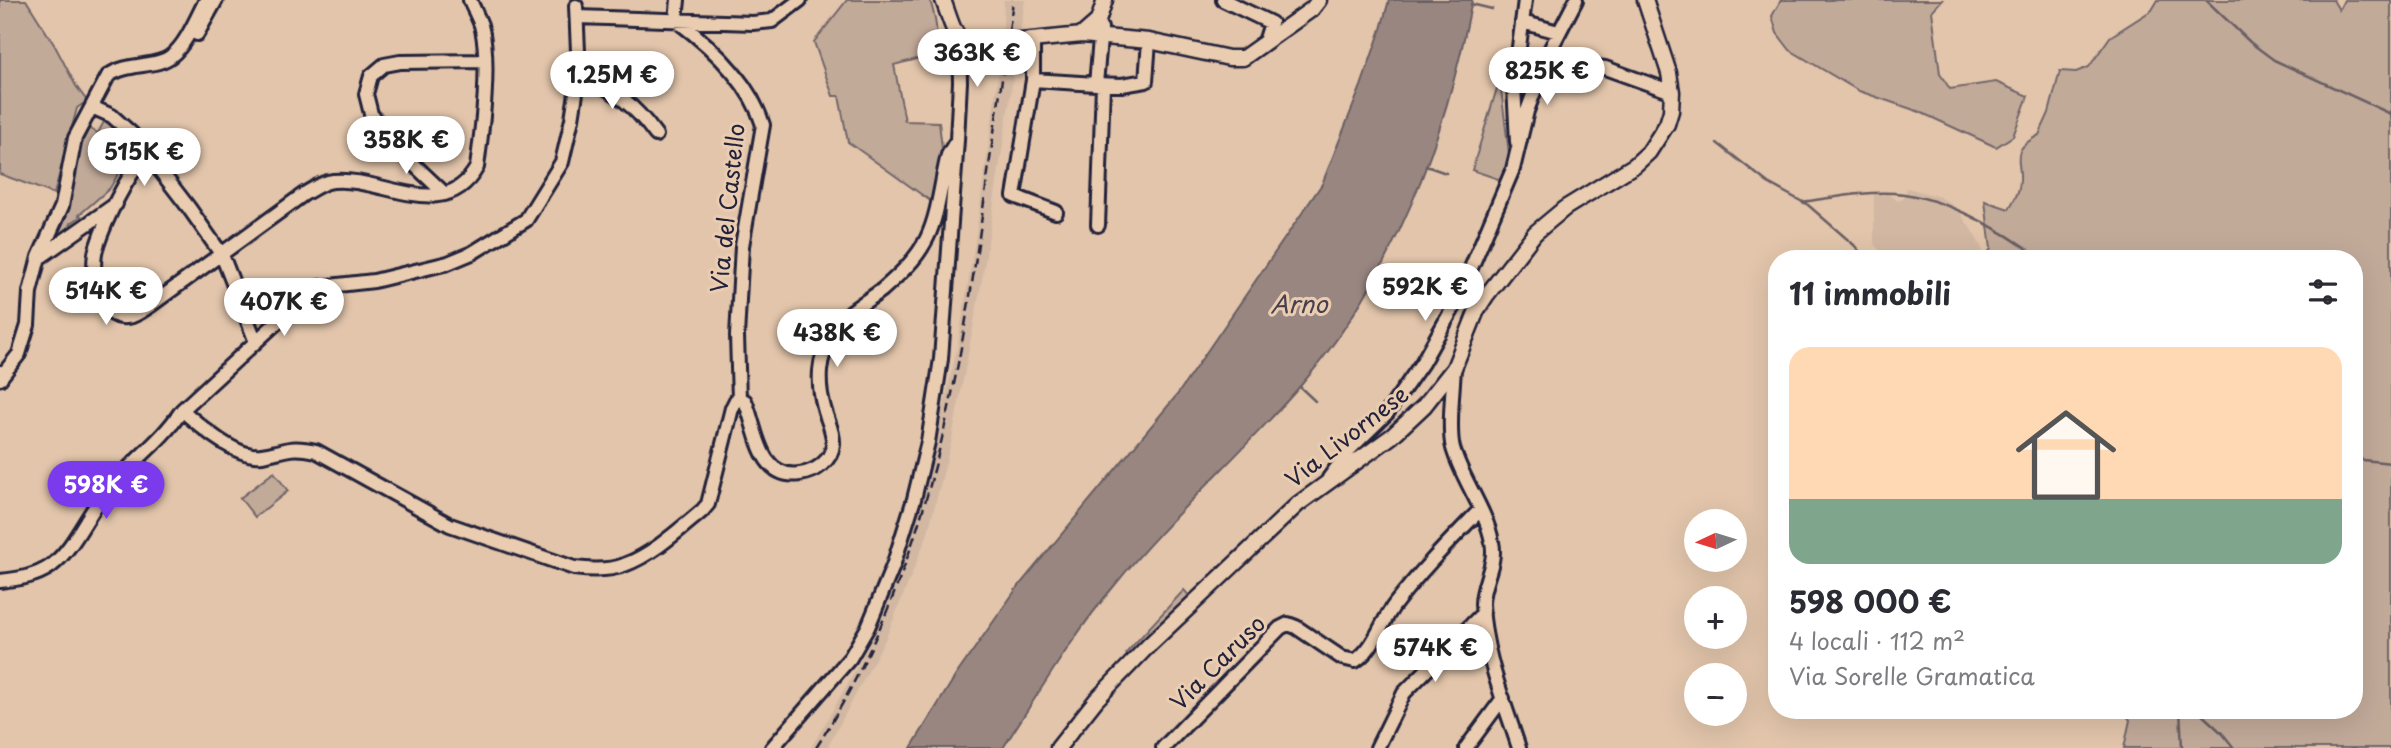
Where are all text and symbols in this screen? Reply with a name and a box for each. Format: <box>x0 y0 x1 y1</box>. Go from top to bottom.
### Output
pin: 363K € <box>920 29 1034 89</box>
text: 363K € <box>933 34 1021 69</box>
pin: 825K € <box>1490 48 1604 107</box>
pin: 1.25M € <box>547 52 677 111</box>
text: 825K € <box>1505 52 1589 87</box>
text: 1.25M € <box>566 56 658 91</box>
pin: 358K € <box>349 116 463 176</box>
text: 358K € <box>363 121 449 156</box>
street label: Via del Castello <box>700 121 753 294</box>
pin: 515K € <box>87 128 201 188</box>
text: 515K € <box>104 133 184 168</box>
pin: 592K € <box>1368 264 1482 323</box>
pin: 514K € <box>49 268 163 327</box>
text: 592K € <box>1382 268 1468 303</box>
text: 11 immobili <box>1789 270 1951 315</box>
text: 514K € <box>65 272 147 307</box>
icon: filters <box>2304 273 2342 311</box>
pin: 407K € <box>227 278 341 338</box>
text: 407K € <box>240 283 328 318</box>
water label: Arno <box>1270 285 1329 321</box>
pin: 438K € <box>780 310 894 369</box>
text: 438K € <box>793 314 881 349</box>
street label: Via Livornese <box>1277 376 1415 495</box>
icon: home <box>2003 392 2129 518</box>
pin: 598K € <box>49 462 163 521</box>
text: 598K € <box>64 466 148 501</box>
north arrow <box>1684 509 1746 572</box>
map controls <box>1684 509 1747 726</box>
text: 598 000 € <box>1789 578 1952 623</box>
button: + <box>1684 586 1747 649</box>
street label: Via Caruso <box>1161 606 1273 718</box>
text: 4 locali · 112 m² <box>1789 623 1965 658</box>
pin: 574K € <box>1378 624 1492 684</box>
text: 574K € <box>1392 629 1478 664</box>
text: Via Sorelle Gramatica <box>1789 658 2035 693</box>
button: − <box>1684 663 1747 726</box>

